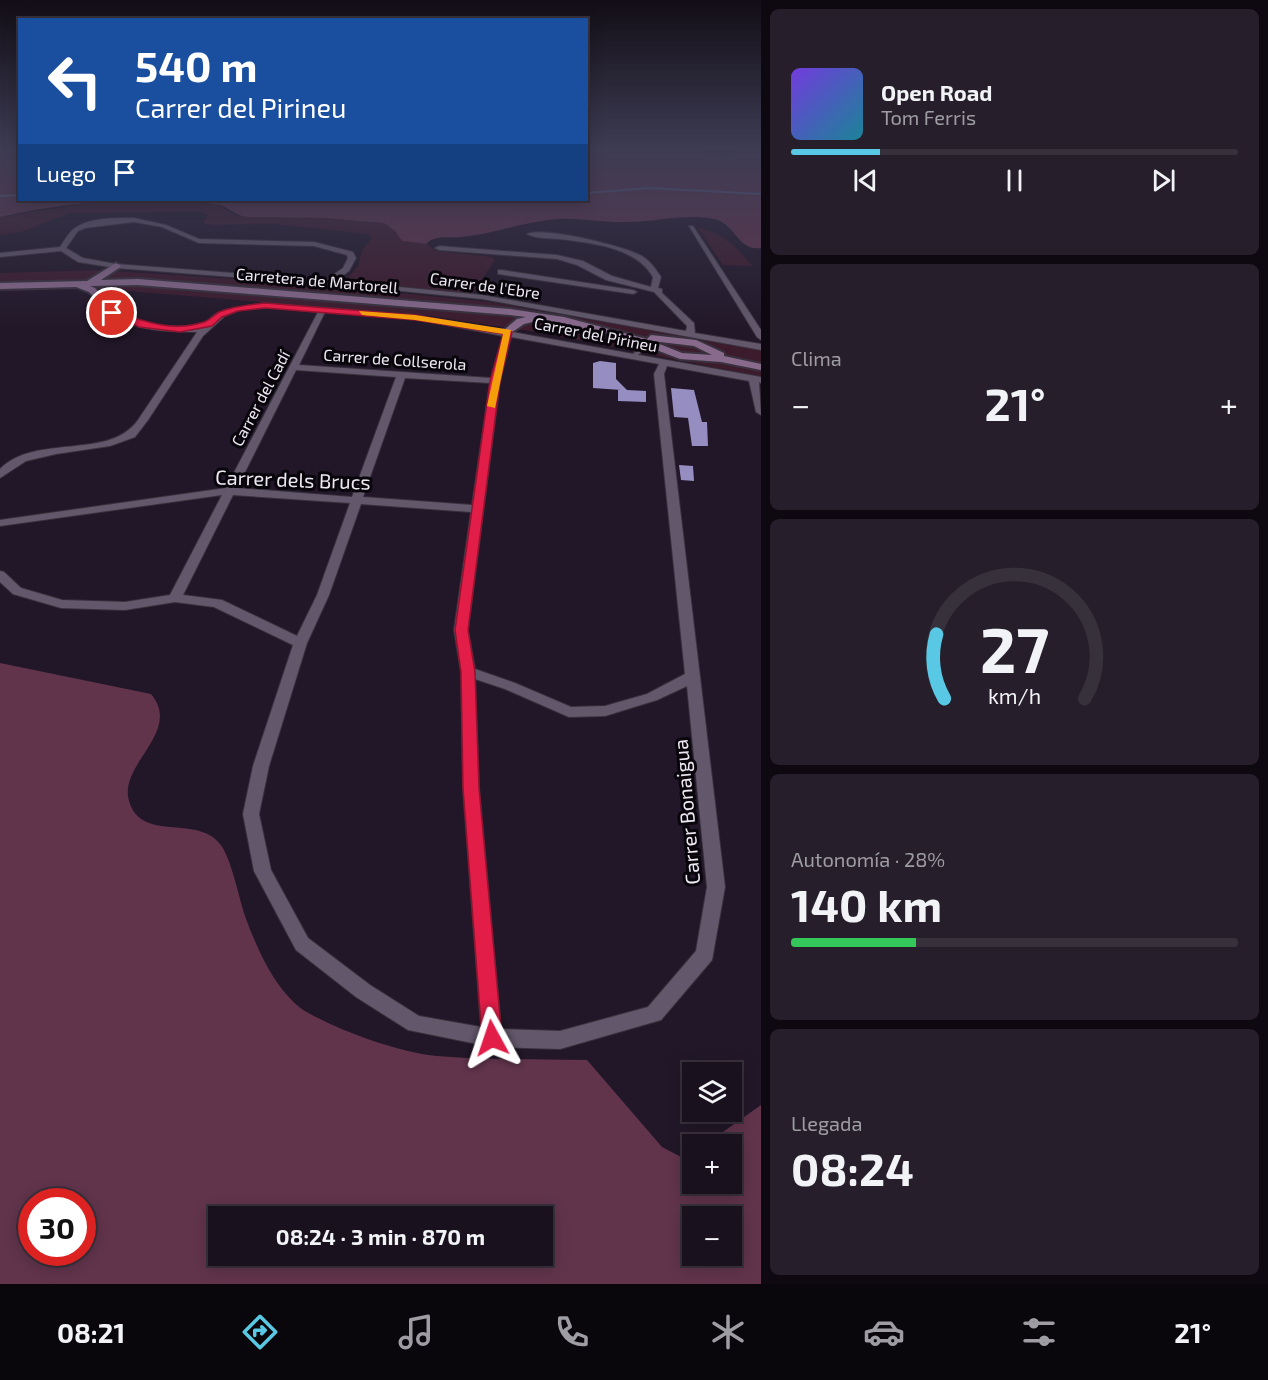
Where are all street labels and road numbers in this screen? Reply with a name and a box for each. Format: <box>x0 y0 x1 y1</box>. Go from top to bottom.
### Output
street label: Carretera de Martorell <box>235 263 399 297</box>
street label: Carrer de l'Ebre <box>429 268 541 302</box>
street label: Carrer del Pirineu <box>533 313 659 355</box>
street label: Carrer de Collserola <box>323 345 467 373</box>
street label: Carrer del Cadí <box>227 346 294 449</box>
street label: Carrer dels Brucs <box>215 464 371 494</box>
street label: Carrer Bonaigua <box>668 738 704 886</box>

